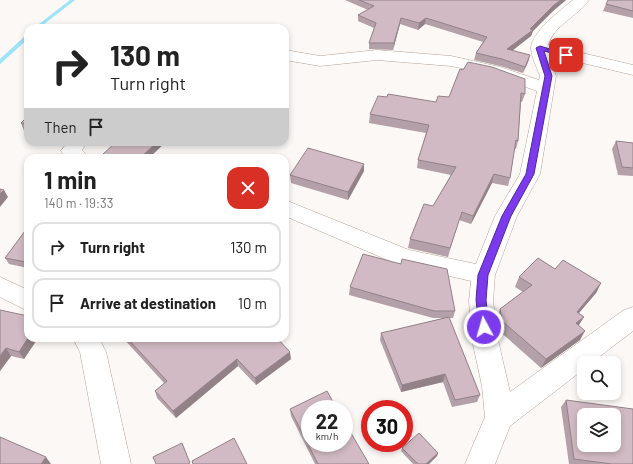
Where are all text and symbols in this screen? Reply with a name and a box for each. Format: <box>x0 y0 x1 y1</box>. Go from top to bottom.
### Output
text: 130 m <box>110 38 180 72</box>
pin <box>549 38 583 72</box>
icon: right <box>44 40 96 92</box>
icon: arrive <box>555 44 577 66</box>
text: Turn right <box>110 72 186 94</box>
icon: arrive <box>85 116 107 138</box>
text: Then <box>44 118 77 136</box>
text: 1 min <box>44 165 97 194</box>
button: close <box>227 167 269 209</box>
text: 140 m · 19:33 <box>44 195 113 211</box>
icon: right <box>46 236 68 258</box>
text: Turn right <box>80 238 145 256</box>
text: 130 m <box>230 238 267 256</box>
icon: arrive <box>46 292 68 314</box>
text: Arrive at destination <box>80 294 216 312</box>
text: 10 m <box>238 294 267 312</box>
position arrow <box>463 306 505 348</box>
map controls <box>577 356 621 452</box>
button: search <box>577 356 621 400</box>
speed limit sign: 30 <box>361 400 413 452</box>
button: layers <box>577 408 621 452</box>
text: 22 <box>316 409 338 433</box>
text: km/h <box>316 430 338 442</box>

